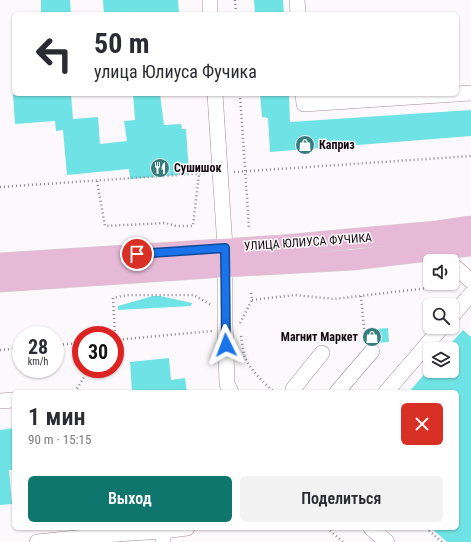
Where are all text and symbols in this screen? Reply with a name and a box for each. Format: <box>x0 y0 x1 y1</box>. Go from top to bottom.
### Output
text: 50 m <box>94 27 150 60</box>
icon: left <box>28 28 80 80</box>
text: улица Юлиуса Фучика <box>94 61 257 82</box>
shop icon: Каприз <box>294 134 316 156</box>
place label: Каприз <box>319 138 355 152</box>
restaurant icon: Сушишок <box>149 157 171 179</box>
place label: Сушишок <box>174 161 222 175</box>
street label: УЛИЦА ЮЛИУСА ФУЧИКА <box>244 231 373 253</box>
pin <box>120 237 154 271</box>
icon: arrive <box>126 243 148 265</box>
map controls <box>423 254 459 378</box>
button: sound <box>423 254 459 290</box>
button: search <box>423 298 459 334</box>
position arrow <box>205 324 247 366</box>
speed limit sign: 30 <box>72 326 124 378</box>
shop icon: Магнит Маркет <box>361 326 383 348</box>
place label: Магнит Маркет <box>281 330 359 344</box>
text: 28 <box>28 335 48 359</box>
button: layers <box>423 342 459 378</box>
text: km/h <box>28 356 48 367</box>
text: 1 мин <box>28 403 86 431</box>
button: close <box>401 403 443 445</box>
text: 90 m · 15:15 <box>28 432 91 447</box>
button: Выход <box>28 476 232 522</box>
button: Поделиться <box>240 476 443 522</box>

